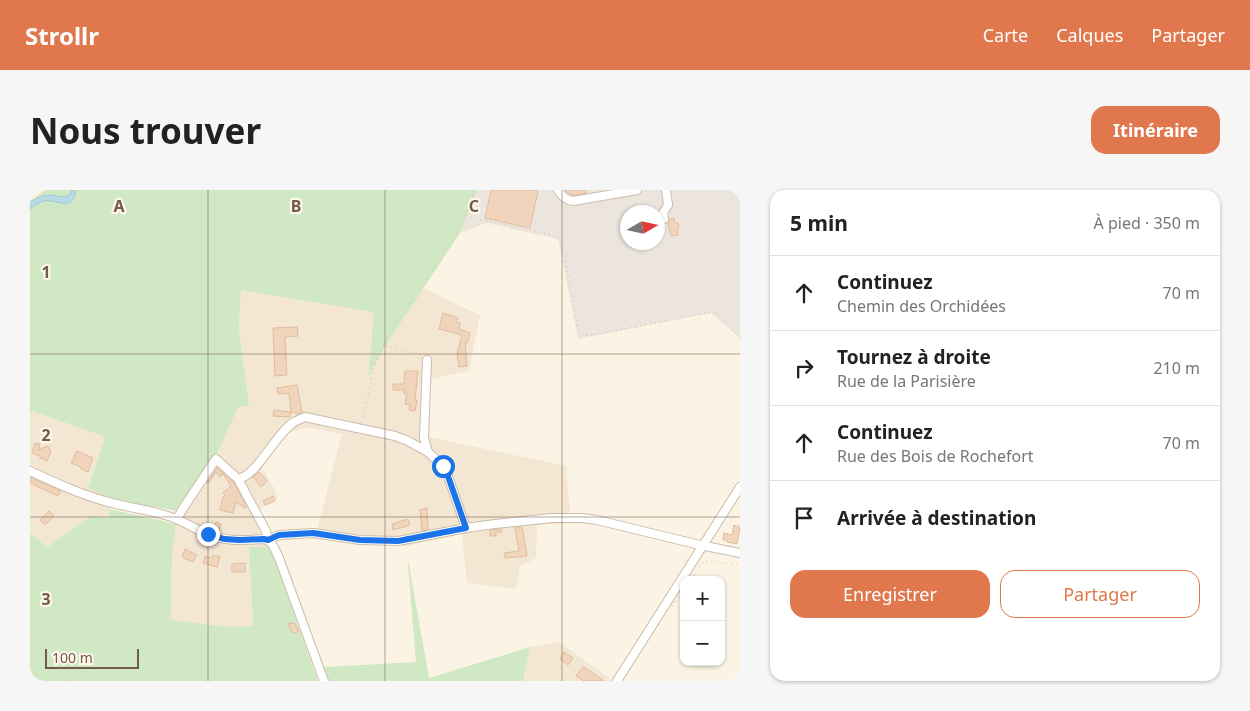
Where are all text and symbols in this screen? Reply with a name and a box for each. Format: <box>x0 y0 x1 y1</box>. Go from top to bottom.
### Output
text: Strollr <box>25 19 99 52</box>
text: Carte <box>983 23 1028 47</box>
text: Calques <box>1056 23 1123 47</box>
text: Partager <box>1151 23 1225 47</box>
button: Itinéraire <box>1091 106 1220 154</box>
text: Nous trouver <box>30 107 261 154</box>
text: A <box>113 195 125 217</box>
text: B <box>291 195 301 217</box>
text: C <box>469 195 479 217</box>
north arrow <box>620 205 665 250</box>
text: 5 min <box>790 209 848 237</box>
text: À pied · 350 m <box>1094 212 1200 234</box>
text: 1 <box>41 261 51 283</box>
text: Continuez <box>837 269 933 295</box>
icon: ahead <box>790 279 818 307</box>
text: 70 m <box>1163 282 1200 304</box>
text: Chemin des Orchidées <box>837 295 1006 317</box>
text: Tournez à droite <box>837 344 991 370</box>
icon: right <box>790 354 818 382</box>
text: 210 m <box>1153 357 1200 379</box>
text: Rue de la Parisière <box>837 370 976 392</box>
text: Continuez <box>837 419 933 445</box>
text: 2 <box>41 424 51 446</box>
icon: ahead <box>790 429 818 457</box>
text: 70 m <box>1163 432 1200 454</box>
text: Rue des Bois de Rochefort <box>837 445 1034 467</box>
route start <box>432 455 455 478</box>
icon: arrive <box>790 504 818 532</box>
text: Arrivée à destination <box>837 505 1036 531</box>
route end <box>197 523 220 546</box>
button: Enregistrer <box>790 570 990 618</box>
button: Partager <box>1000 570 1200 618</box>
map controls <box>680 576 725 666</box>
button: + <box>680 576 725 621</box>
text: 3 <box>41 588 51 610</box>
button: − <box>680 621 725 666</box>
scale bar <box>45 646 139 669</box>
text: 100 m <box>52 648 93 667</box>

